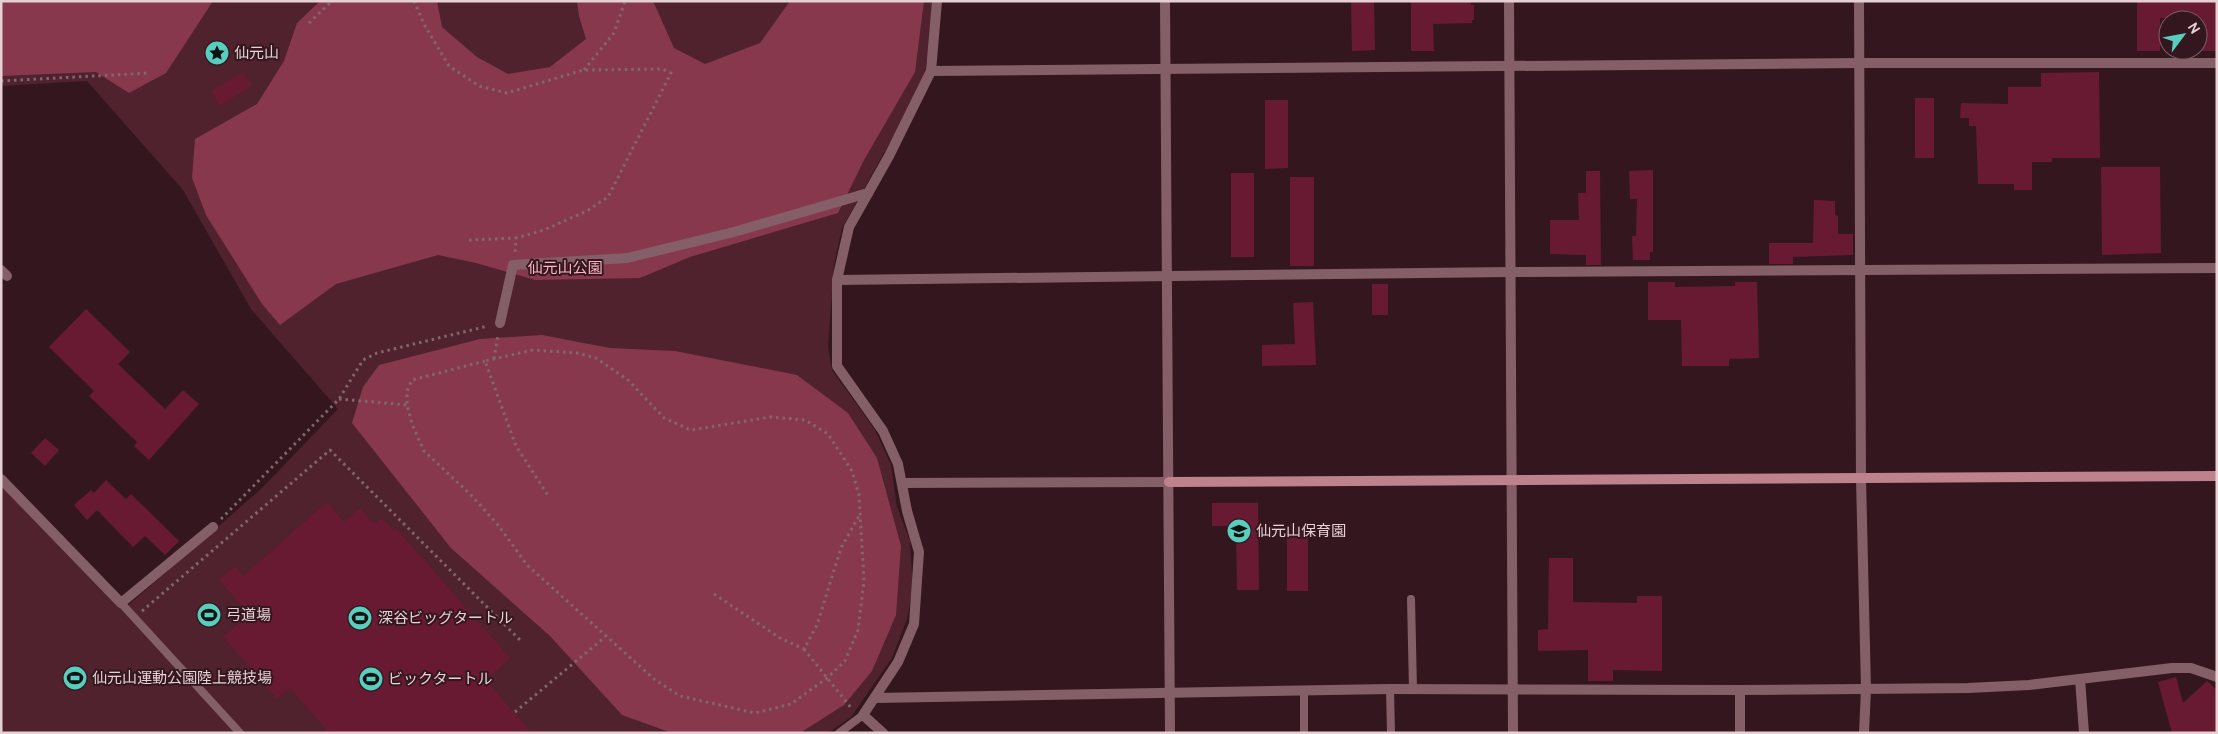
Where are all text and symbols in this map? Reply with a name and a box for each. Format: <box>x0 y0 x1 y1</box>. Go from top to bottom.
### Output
north arrow <box>2158 10 2208 60</box>
text: N <box>2184 19 2204 37</box>
place icon: 仙元山 <box>204 40 230 66</box>
place label: 仙元山 <box>234 44 279 62</box>
park label: 仙元山公園 <box>527 259 603 277</box>
school or university icon: 仙元山保育園 <box>1226 518 1252 544</box>
place label: 仙元山保育園 <box>1256 522 1346 540</box>
sports icon: 弓道場 <box>196 602 222 628</box>
sports icon: 深谷ビッグタートル <box>347 605 373 631</box>
place label: 弓道場 <box>226 606 271 624</box>
place label: 深谷ビッグタートル <box>378 609 513 627</box>
sports icon: 仙元山運動公園陸上競技場 <box>62 665 88 691</box>
sports icon: ビックタートル <box>358 666 384 692</box>
place label: 仙元山運動公園陸上競技場 <box>92 669 272 687</box>
place label: ビックタートル <box>388 670 492 688</box>

